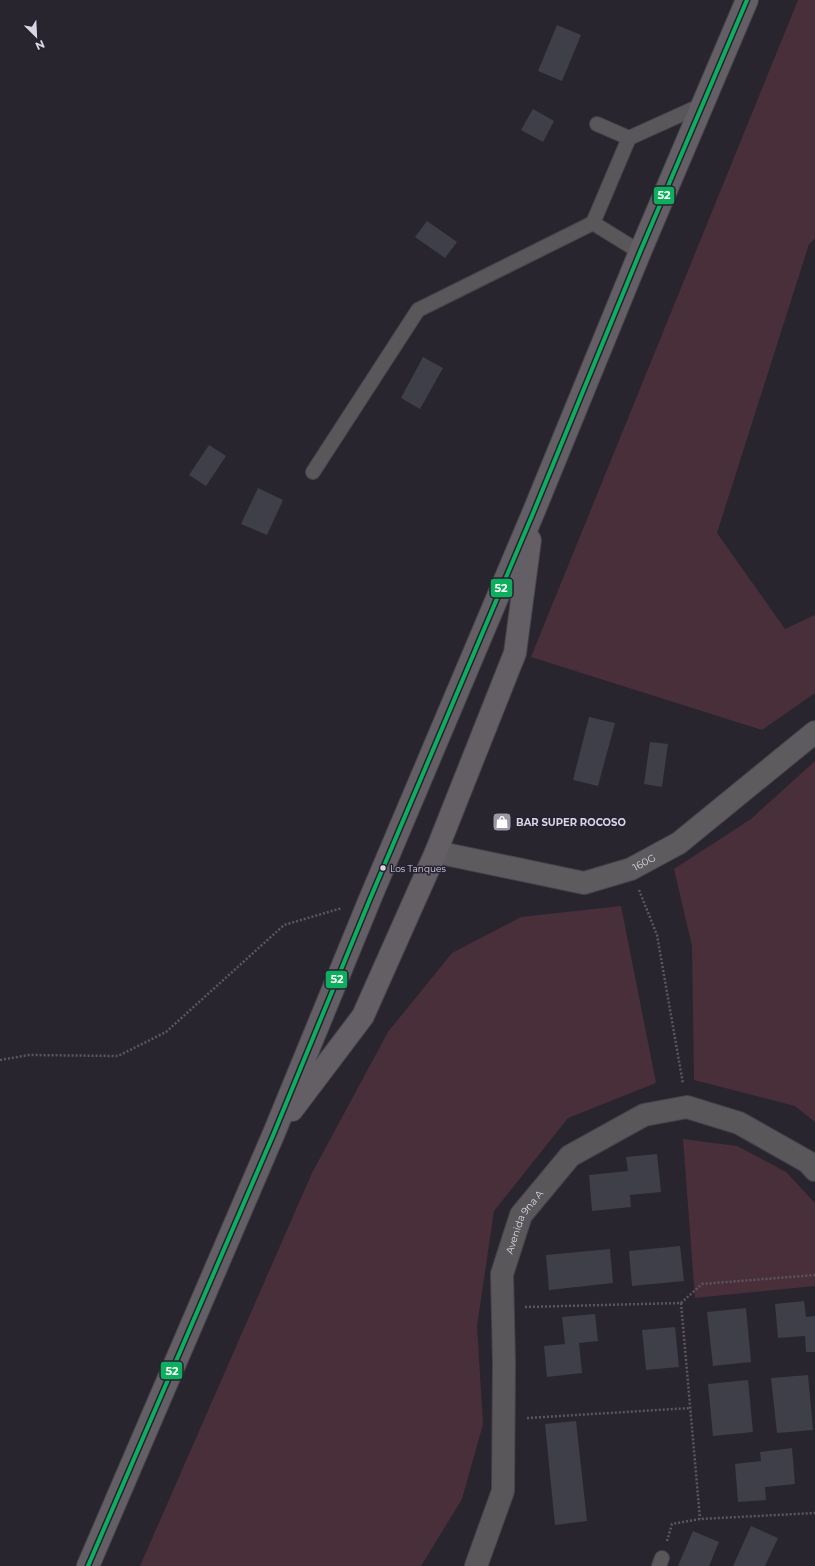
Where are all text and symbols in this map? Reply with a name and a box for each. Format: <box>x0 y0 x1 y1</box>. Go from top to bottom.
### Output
north arrow <box>16 16 56 56</box>
text: N <box>33 37 47 53</box>
line badge: 52 <box>653 186 675 205</box>
text: 52 <box>658 188 671 202</box>
line badge: 52 <box>490 578 513 598</box>
text: 52 <box>495 581 508 595</box>
shop icon: BAR SUPER ROCOSO <box>491 811 513 833</box>
place label: BAR SUPER ROCOSO <box>516 816 626 829</box>
street label: 160G <box>631 851 658 874</box>
marker: Los Tanques <box>378 863 388 873</box>
place label: Los Tanques <box>390 863 447 874</box>
line badge: 52 <box>325 970 348 989</box>
text: 52 <box>331 972 344 986</box>
street label: Avenida 9na A <box>503 1187 547 1256</box>
line badge: 52 <box>160 1361 183 1380</box>
text: 52 <box>166 1364 179 1378</box>

